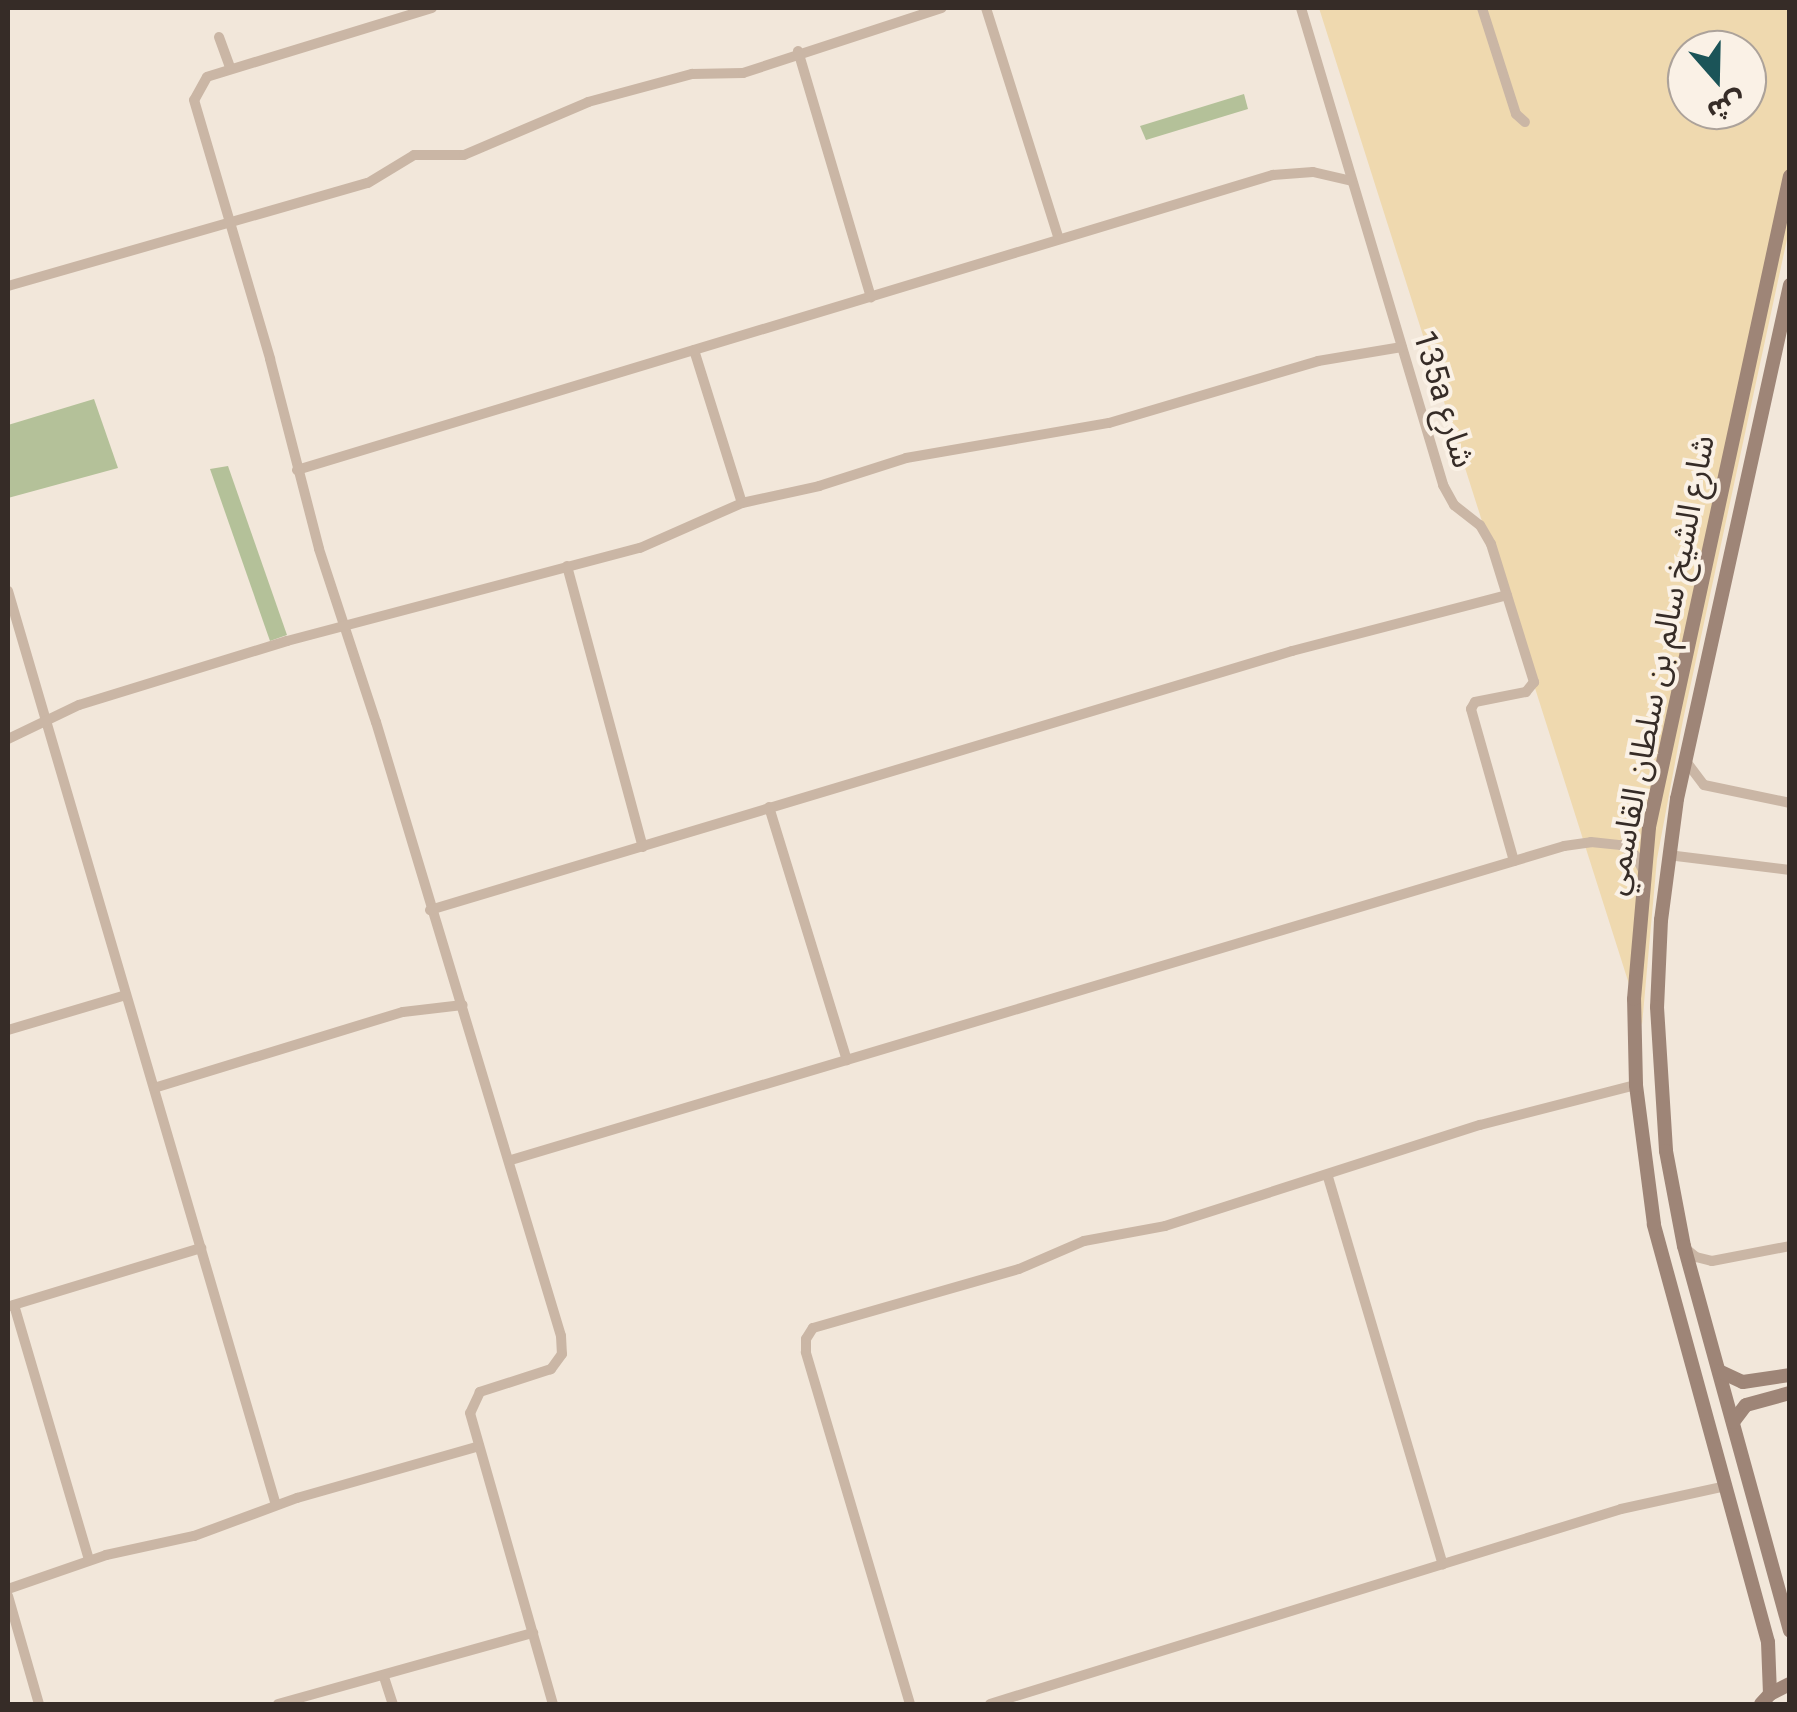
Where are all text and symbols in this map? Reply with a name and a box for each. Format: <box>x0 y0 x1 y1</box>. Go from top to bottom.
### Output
north arrow <box>1667 30 1767 130</box>
text: ش <box>1703 85 1750 129</box>
street label: 135a شارع <box>1405 326 1483 472</box>
street label: شارع الشيخ سالم بن سلطان القاسمي <box>1596 432 1722 898</box>

